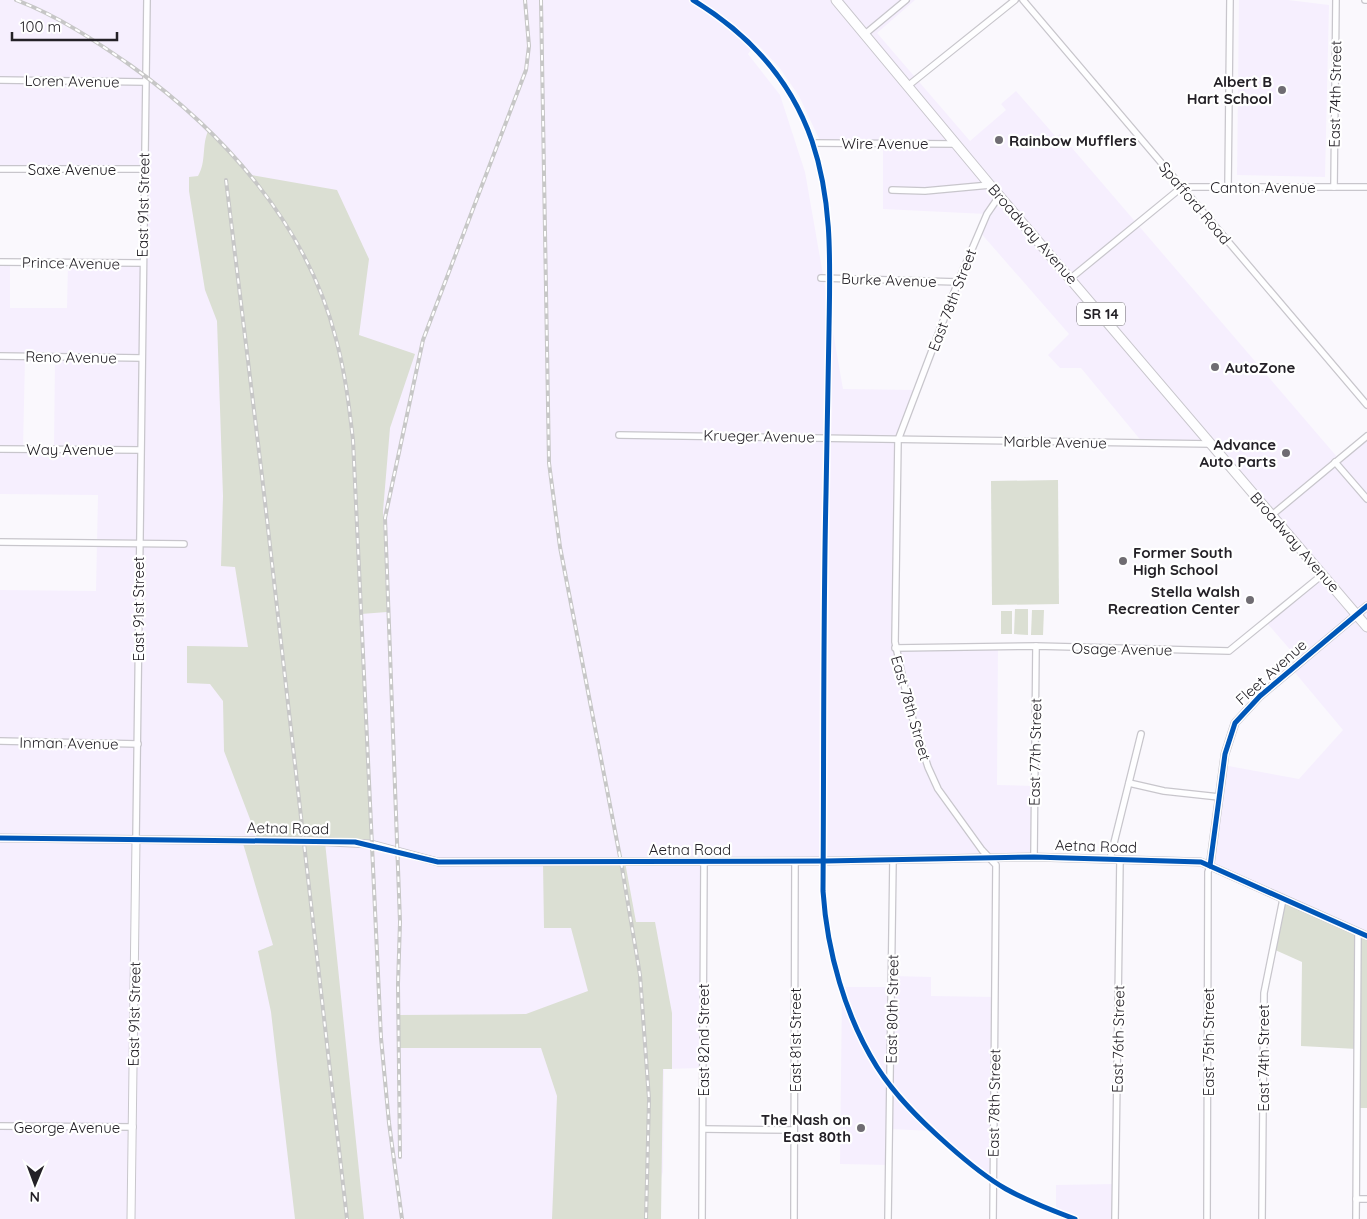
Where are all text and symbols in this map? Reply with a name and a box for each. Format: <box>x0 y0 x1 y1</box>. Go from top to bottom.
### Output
scale bar <box>12 10 118 42</box>
text: 100 m <box>20 17 61 36</box>
street label: East 74th Street <box>1325 40 1345 148</box>
street label: Loren Avenue <box>24 71 120 91</box>
place label: Albert B Hart School <box>1187 72 1272 108</box>
marker: Albert B Hart School <box>1276 84 1288 96</box>
place label: Rainbow Mufflers <box>1009 131 1137 150</box>
street label: Wire Avenue <box>841 134 929 153</box>
marker: Rainbow Mufflers <box>993 134 1005 146</box>
street label: East 91st Street <box>133 152 153 258</box>
street label: Spafford Road <box>1155 158 1235 248</box>
street label: Saxe Avenue <box>28 160 116 179</box>
street label: Canton Avenue <box>1210 178 1316 197</box>
street label: Broadway Avenue <box>984 180 1082 288</box>
street label: East 78th Street <box>924 246 980 354</box>
street label: Prince Avenue <box>22 253 120 273</box>
street label: Burke Avenue <box>841 269 937 291</box>
road number: SR 14 <box>1077 302 1125 326</box>
street label: Reno Avenue <box>25 347 117 367</box>
place label: AutoZone <box>1225 358 1295 377</box>
marker: AutoZone <box>1209 361 1221 373</box>
street label: Krueger Avenue <box>703 426 815 446</box>
street label: Marble Avenue <box>1003 432 1107 452</box>
place label: Advance Auto Parts <box>1200 435 1276 471</box>
street label: Way Avenue <box>26 440 114 459</box>
marker: Advance Auto Parts <box>1280 447 1292 459</box>
street label: Broadway Avenue <box>1246 488 1344 596</box>
place label: Former South High School <box>1133 543 1233 579</box>
marker: Former South High School <box>1117 555 1129 567</box>
street label: East 91st Street <box>129 556 148 662</box>
place label: Stella Walsh Recreation Center <box>1108 582 1240 618</box>
marker: Stella Walsh Recreation Center <box>1244 594 1256 606</box>
street label: Fleet Avenue <box>1231 635 1311 709</box>
street label: Osage Avenue <box>1072 639 1172 659</box>
street label: East 78th Street <box>887 653 935 763</box>
street label: East 77th Street <box>1025 698 1045 806</box>
street label: Inman Avenue <box>19 733 119 753</box>
street label: Aetna Road <box>247 818 329 838</box>
street label: Aetna Road <box>1055 835 1137 857</box>
street label: Aetna Road <box>649 840 731 859</box>
street label: East 80th Street <box>882 954 902 1064</box>
street label: East 91st Street <box>124 961 144 1067</box>
street label: East 82nd Street <box>694 983 713 1097</box>
street label: East 76th Street <box>1108 985 1128 1093</box>
street label: East 81st Street <box>786 988 805 1092</box>
street label: East 75th Street <box>1199 988 1218 1096</box>
street label: East 74th Street <box>1254 1004 1273 1112</box>
street label: East 78th Street <box>984 1049 1004 1157</box>
place label: The Nash on East 80th <box>761 1110 851 1146</box>
street label: George Avenue <box>14 1118 120 1137</box>
marker: The Nash on East 80th <box>855 1122 867 1134</box>
north arrow <box>10 1159 60 1209</box>
text: N <box>29 1188 40 1206</box>

